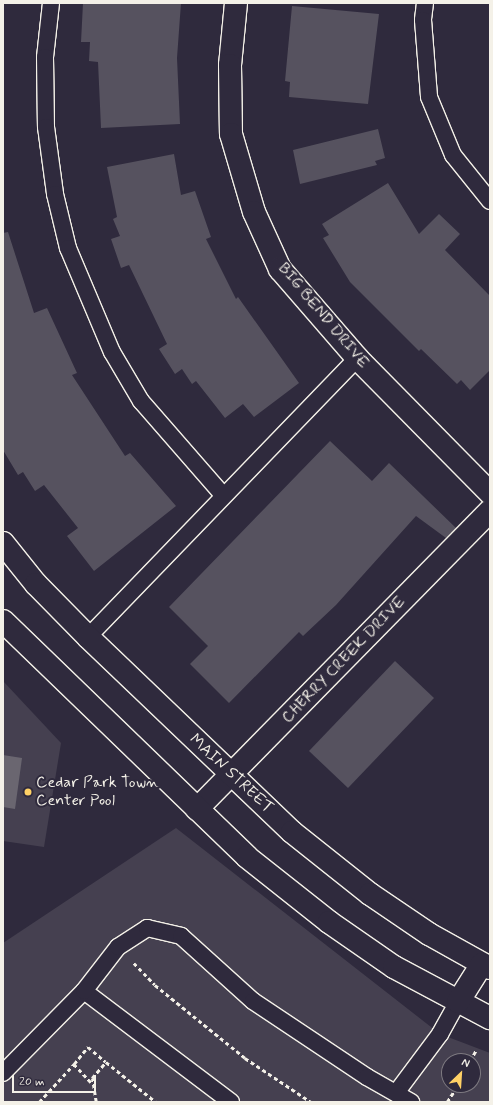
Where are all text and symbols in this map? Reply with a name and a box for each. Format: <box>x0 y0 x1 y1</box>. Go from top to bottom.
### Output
street label: BIG BEND DRIVE <box>273 259 373 373</box>
street label: CHERRY CREEK DRIVE <box>278 592 410 728</box>
street label: MAIN STREET <box>184 730 278 818</box>
place label: Cedar Park Town Center Pool <box>36 773 157 811</box>
marker: Cedar Park Town Center Pool <box>23 787 33 797</box>
north arrow <box>441 1053 481 1093</box>
text: N <box>459 1055 472 1071</box>
scale bar <box>14 1067 98 1093</box>
text: 20 m <box>19 1074 45 1090</box>

